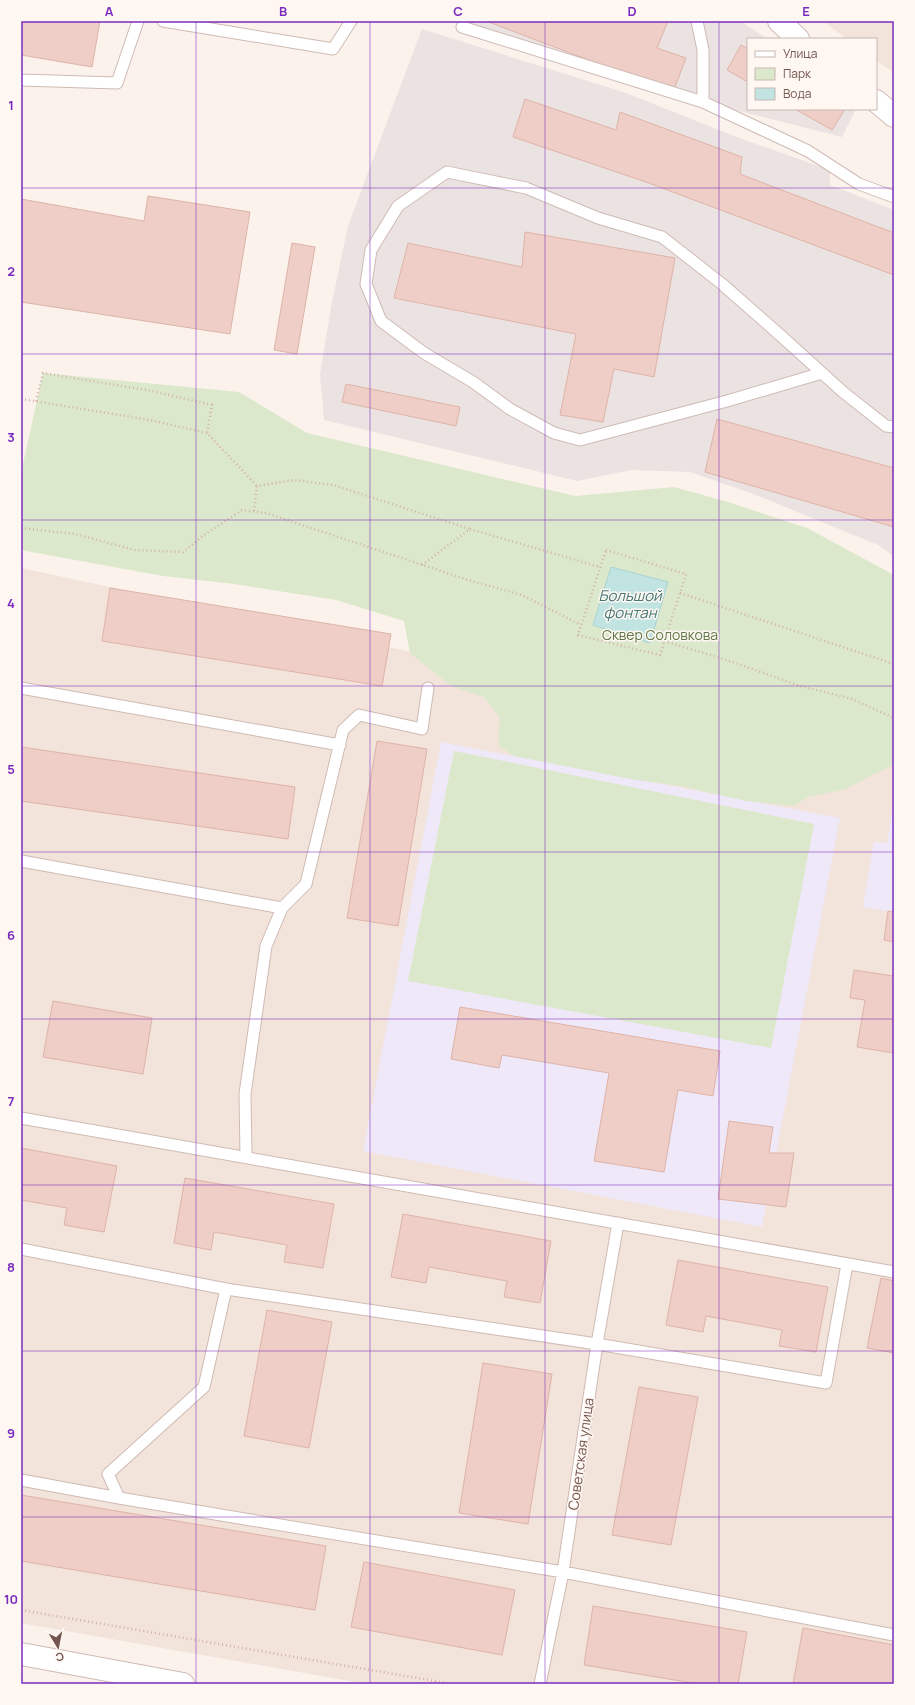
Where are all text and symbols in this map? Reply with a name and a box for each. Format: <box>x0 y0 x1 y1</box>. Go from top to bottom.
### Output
text: A <box>105 2 114 20</box>
text: B <box>279 2 287 20</box>
text: C <box>453 2 463 20</box>
text: D <box>627 2 637 20</box>
text: E <box>802 2 810 20</box>
legend <box>747 38 877 110</box>
text: Улица <box>783 45 817 62</box>
text: Парк <box>783 65 812 82</box>
text: Вода <box>783 85 811 102</box>
text: 1 <box>8 96 14 114</box>
text: 2 <box>7 262 15 280</box>
text: 3 <box>7 428 15 446</box>
water label: Большой фонтан <box>598 585 663 623</box>
text: 4 <box>7 594 15 612</box>
park label: Сквер Соловкова <box>602 625 718 644</box>
text: 5 <box>7 760 15 778</box>
text: 6 <box>7 926 15 944</box>
text: 7 <box>8 1092 15 1110</box>
text: 8 <box>7 1258 15 1276</box>
street label: Советская улица <box>563 1396 598 1511</box>
text: 9 <box>7 1424 15 1442</box>
text: 10 <box>4 1590 18 1608</box>
north arrow <box>38 1627 78 1667</box>
text: С <box>55 1649 65 1665</box>

